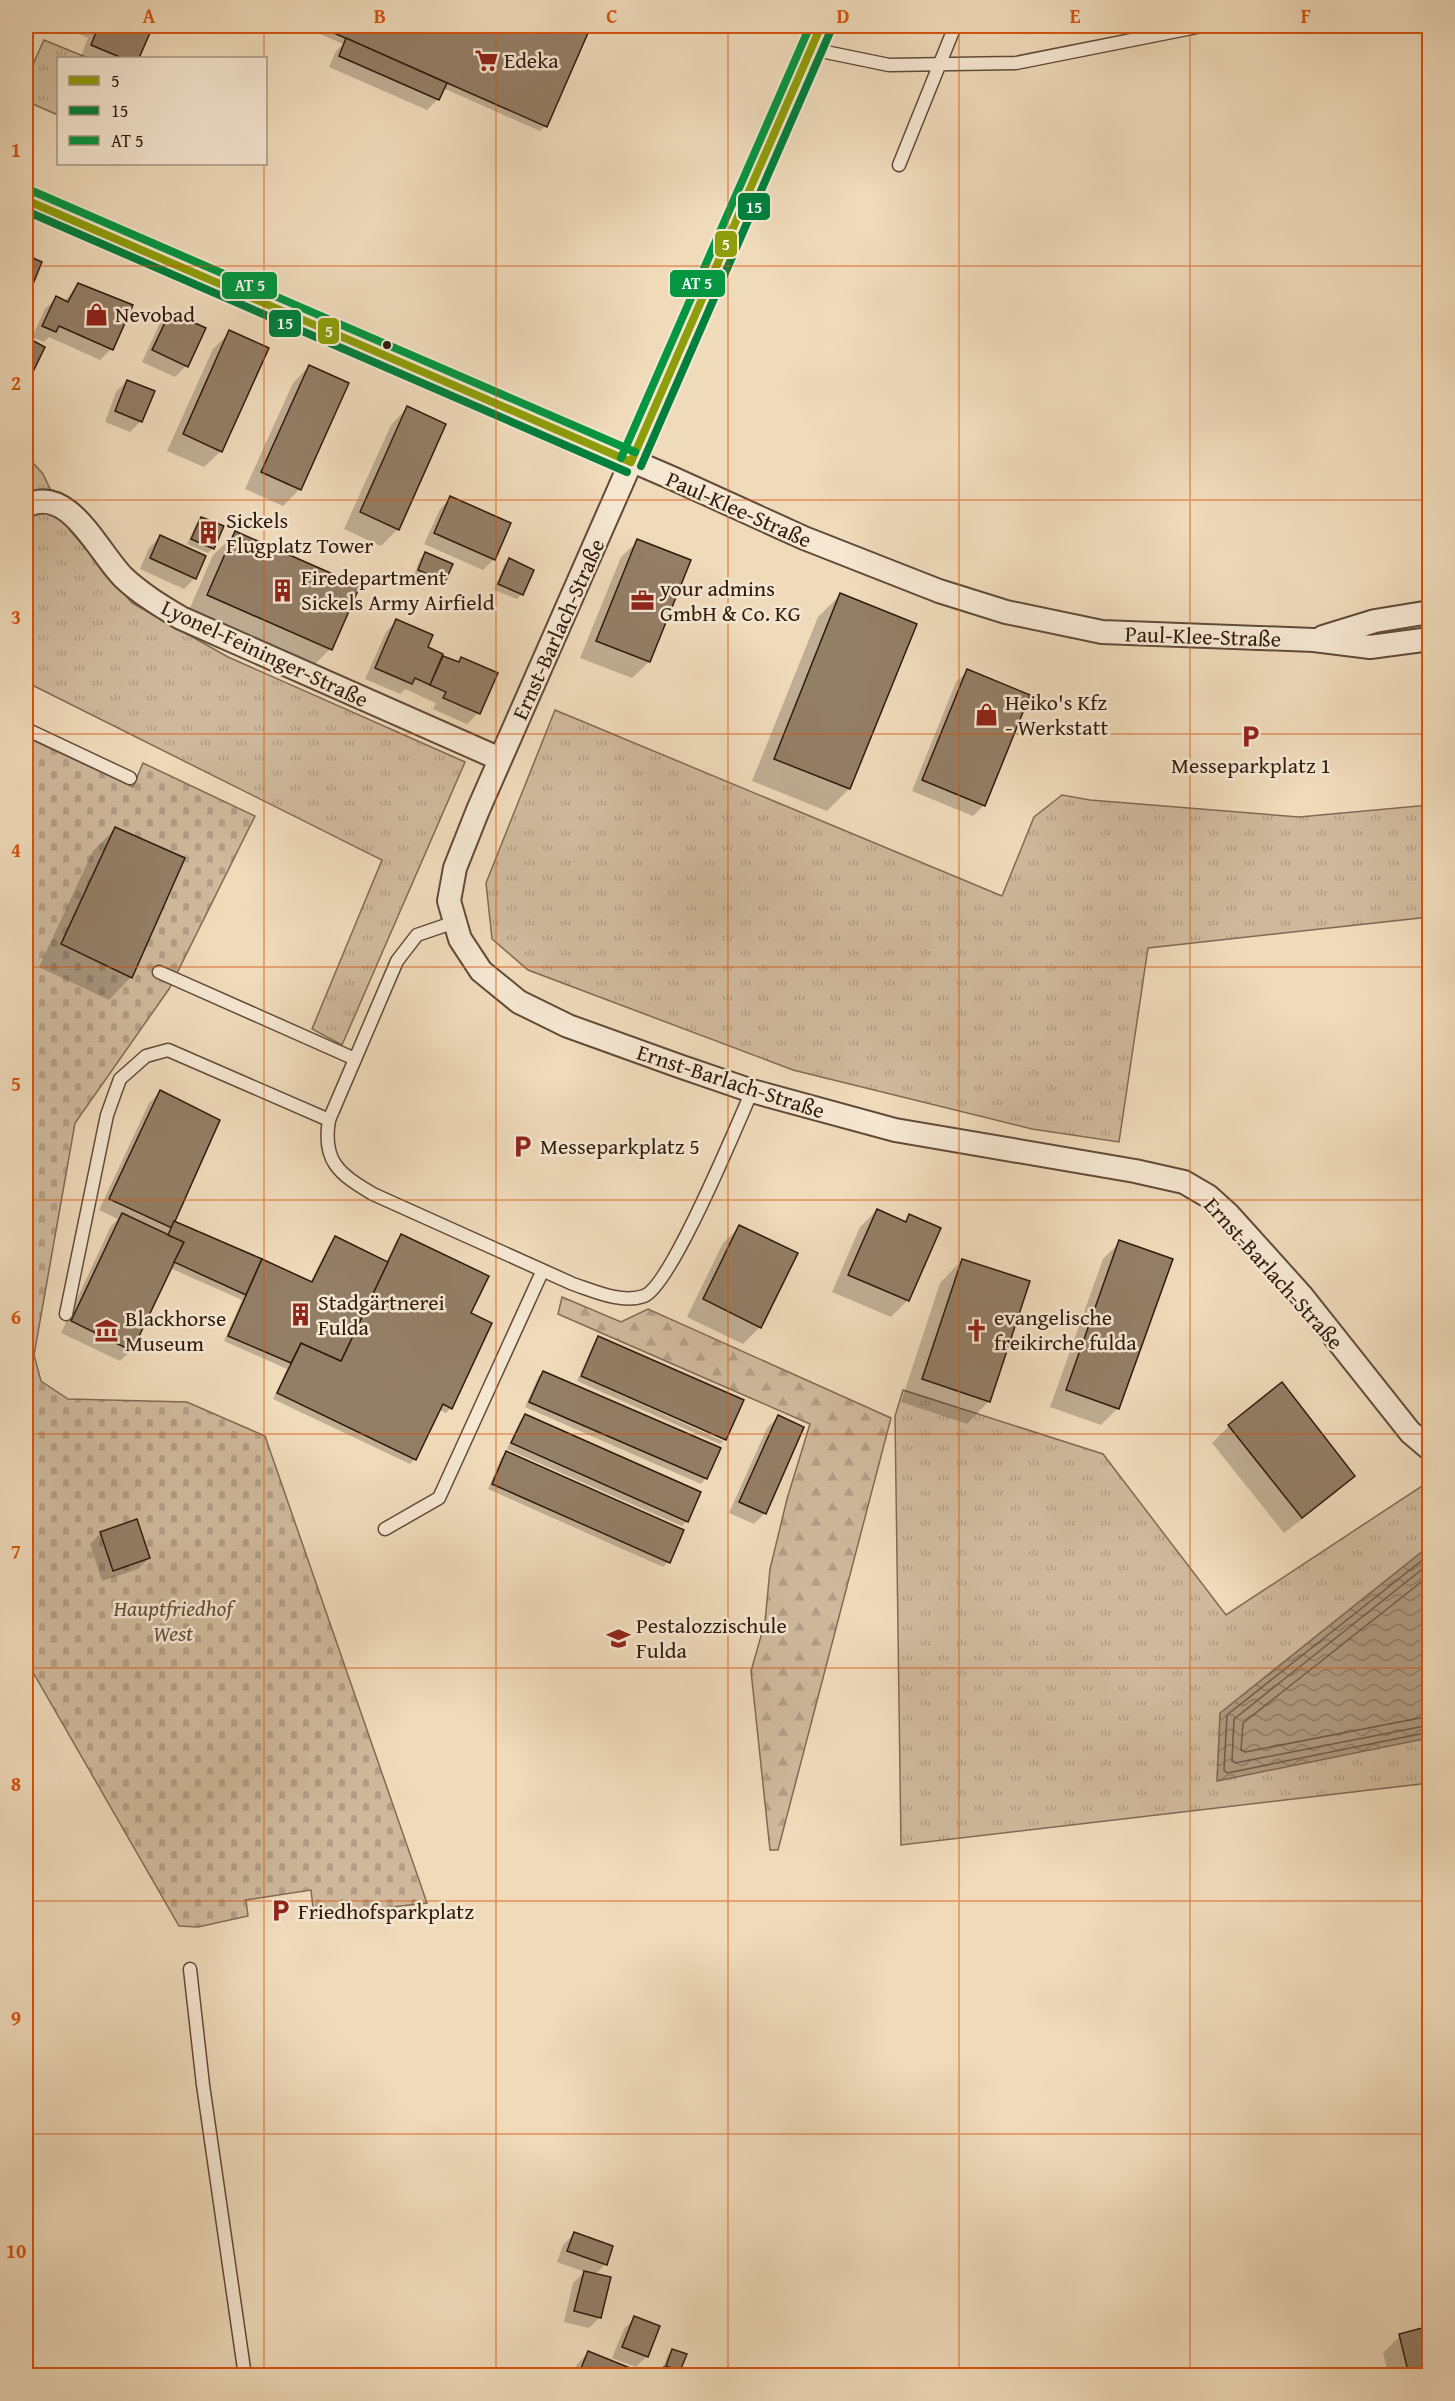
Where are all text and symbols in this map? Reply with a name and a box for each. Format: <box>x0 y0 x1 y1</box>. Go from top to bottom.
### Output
text: A <box>143 1 156 30</box>
text: B <box>374 1 386 30</box>
text: C <box>606 1 618 30</box>
text: D <box>836 1 850 30</box>
text: E <box>1070 1 1081 30</box>
text: F <box>1301 1 1311 30</box>
place label: Edeka <box>504 44 559 76</box>
supermarket icon: Edeka <box>473 47 499 73</box>
legend <box>57 57 267 165</box>
text: 5 <box>111 67 120 94</box>
text: 15 <box>111 97 128 124</box>
text: AT 5 <box>111 127 144 154</box>
text: 1 <box>11 135 21 164</box>
line badge: 15 <box>737 192 771 221</box>
text: 15 <box>746 195 762 219</box>
line badge: 5 <box>714 230 738 258</box>
text: 5 <box>722 232 730 256</box>
line badge: AT 5 <box>669 269 726 298</box>
line badge: AT 5 <box>221 271 278 300</box>
text: AT 5 <box>682 271 712 295</box>
text: AT 5 <box>235 273 265 297</box>
place label: Nevobad <box>115 298 195 330</box>
shop icon: Nevobad <box>84 301 110 327</box>
line badge: 15 <box>268 309 302 338</box>
text: 15 <box>277 311 293 335</box>
line badge: 5 <box>317 317 340 345</box>
text: 5 <box>325 319 333 343</box>
unlabelled marker <box>381 339 393 351</box>
text: 2 <box>11 368 21 397</box>
street label: Paul-Klee-Straße <box>661 463 817 555</box>
place label: Sickels Flugplatz Tower <box>226 504 373 561</box>
building icon: Sickels Flugplatz Tower <box>195 520 221 546</box>
street label: Ernst-Barlach-Straße <box>504 533 612 725</box>
place label: Firedepartment Sickels Army Airfield <box>301 561 495 618</box>
place label: your admins GmbH & Co. KG <box>659 572 801 629</box>
building icon: Firedepartment Sickels Army Airfield <box>270 577 296 603</box>
office icon: your admins GmbH & Co. KG <box>629 588 655 614</box>
street label: Lyonel-Feininger-Straße <box>156 591 374 715</box>
text: 3 <box>11 602 21 631</box>
street label: Paul-Klee-Straße <box>1124 617 1282 655</box>
place label: Heiko's Kfz - Werkstatt <box>1005 686 1108 743</box>
shop icon: Heiko's Kfz - Werkstatt <box>974 702 1000 728</box>
parking icon: Messeparkplatz 1 <box>1238 723 1264 749</box>
place label: Messeparkplatz 1 <box>1171 749 1331 781</box>
text: 4 <box>11 835 21 864</box>
street label: Ernst-Barlach-Straße <box>633 1036 829 1126</box>
text: 5 <box>11 1069 21 1098</box>
place label: Messeparkplatz 5 <box>540 1130 700 1162</box>
parking icon: Messeparkplatz 5 <box>509 1133 535 1159</box>
street label: Ernst-Barlach-Straße <box>1197 1190 1351 1356</box>
place label: Stadgärtnerei Fulda <box>318 1286 445 1343</box>
place label: evangelische freikirche fulda <box>994 1301 1137 1358</box>
text: 6 <box>11 1302 21 1331</box>
place label: Blackhorse Museum <box>125 1302 226 1359</box>
building icon: Stadgärtnerei Fulda <box>287 1302 313 1328</box>
church icon: evangelische freikirche fulda <box>963 1317 989 1343</box>
museum icon: Blackhorse Museum <box>94 1318 120 1344</box>
text: 7 <box>11 1536 21 1565</box>
park label: Hauptfriedhof West <box>112 1592 237 1649</box>
place label: Pestalozzischule Fulda <box>636 1609 787 1666</box>
school or university icon: Pestalozzischule Fulda <box>605 1625 631 1651</box>
text: 8 <box>11 1769 21 1798</box>
place label: Friedhofsparkplatz <box>298 1895 474 1927</box>
parking icon: Friedhofsparkplatz <box>267 1898 293 1924</box>
text: 9 <box>11 2003 21 2032</box>
text: 10 <box>6 2236 26 2265</box>

